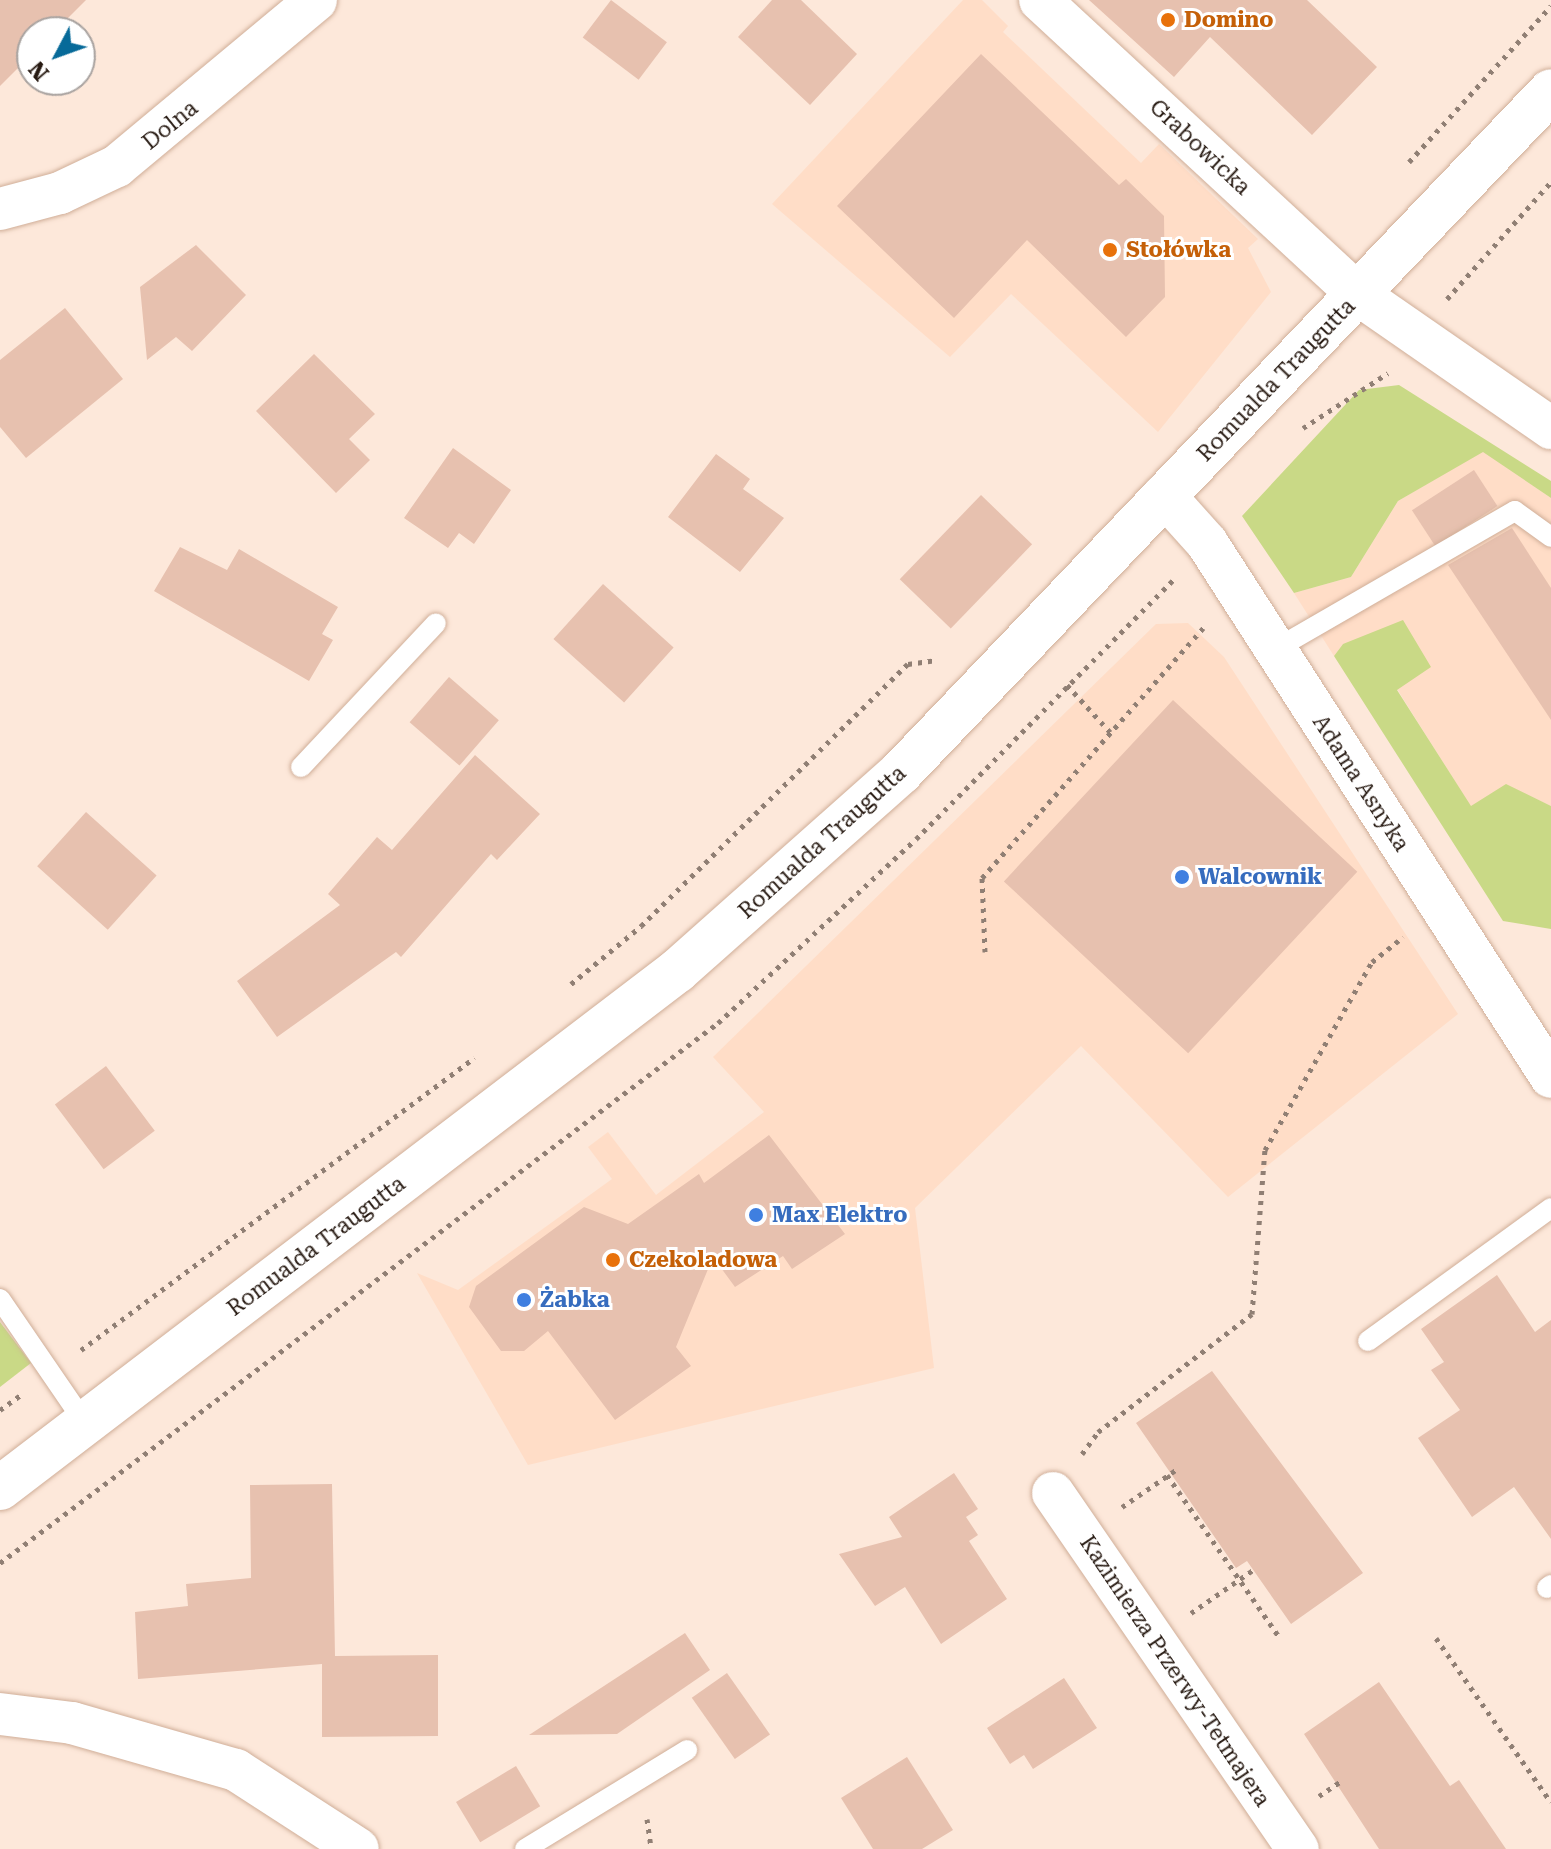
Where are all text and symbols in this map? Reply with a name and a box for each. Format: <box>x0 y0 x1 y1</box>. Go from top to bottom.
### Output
place label: Domino <box>1184 7 1273 33</box>
marker: Domino <box>1159 11 1177 29</box>
north arrow <box>16 16 96 96</box>
text: N <box>24 56 54 85</box>
street label: Grabowicka <box>1144 94 1256 200</box>
street label: Dolna <box>137 95 203 155</box>
place label: Stołówka <box>1126 237 1231 263</box>
marker: Stołówka <box>1101 241 1119 259</box>
street label: Romualda Traugutta <box>1192 293 1360 467</box>
street label: Adama Asnyka <box>1307 710 1415 856</box>
street label: Romualda Traugutta <box>733 760 911 924</box>
place label: Walcownik <box>1198 864 1322 890</box>
marker: Walcownik <box>1173 868 1191 886</box>
street label: Romualda Traugutta <box>222 1170 410 1322</box>
place label: Max Elektro <box>772 1202 907 1228</box>
marker: Max Elektro <box>747 1206 765 1224</box>
place label: Czekoladowa <box>629 1247 777 1273</box>
marker: Czekoladowa <box>604 1251 622 1269</box>
place label: Żabka <box>540 1287 610 1313</box>
marker: Żabka <box>515 1291 533 1309</box>
street label: Kazimierza Przerwy-Tetmajera <box>1074 1530 1276 1812</box>

